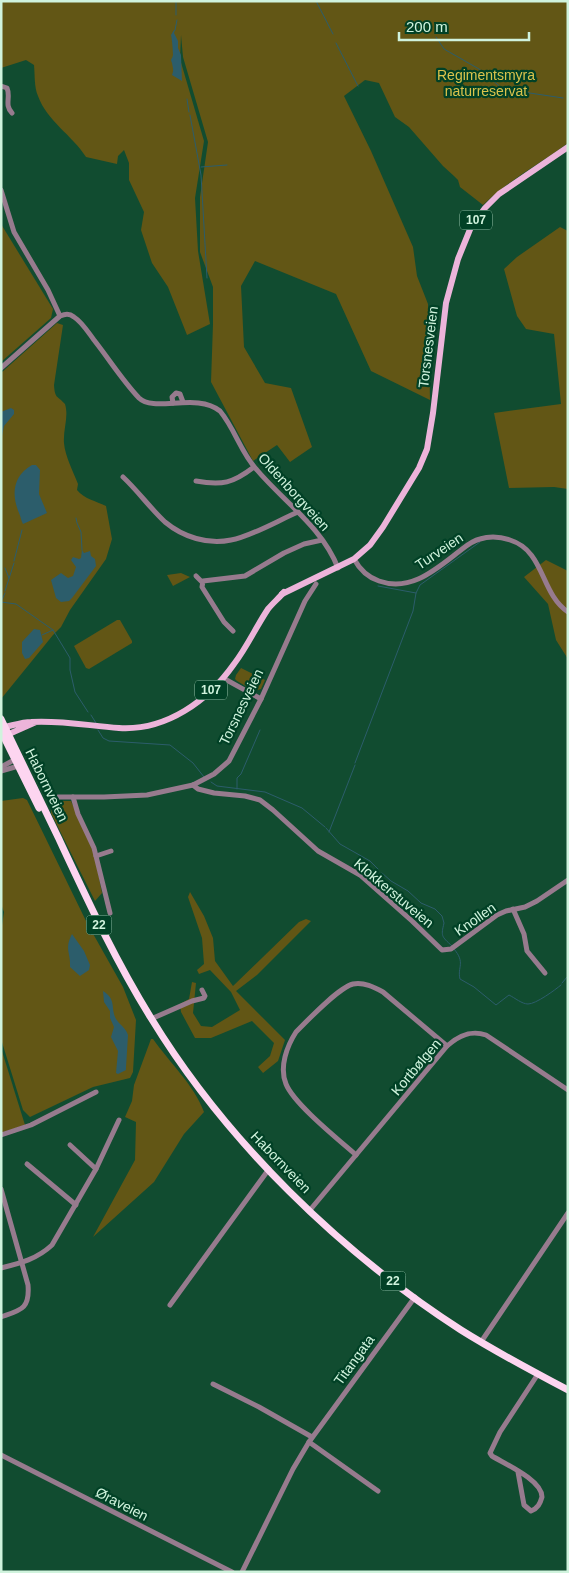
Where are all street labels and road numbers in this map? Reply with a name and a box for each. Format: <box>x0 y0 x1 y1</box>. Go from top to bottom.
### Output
road number: 107 <box>460 210 492 230</box>
street label: Torsnesveien <box>415 305 441 389</box>
street label: Oldenborgveien <box>255 450 333 534</box>
street label: Turveien <box>412 529 466 573</box>
street label: Torsnesveien <box>216 666 266 748</box>
road number: 107 <box>195 680 227 700</box>
street label: Habornveien <box>22 746 72 824</box>
street label: Klokkerstuveien <box>351 855 437 931</box>
street label: Knollen <box>451 899 499 939</box>
road number: 22 <box>86 916 112 934</box>
street label: Kortbølgen <box>388 1036 444 1098</box>
street label: Habornveien <box>248 1128 314 1196</box>
road number: 22 <box>380 1272 406 1290</box>
street label: Titangata <box>331 1332 378 1388</box>
street label: Øraveien <box>93 1484 151 1524</box>

